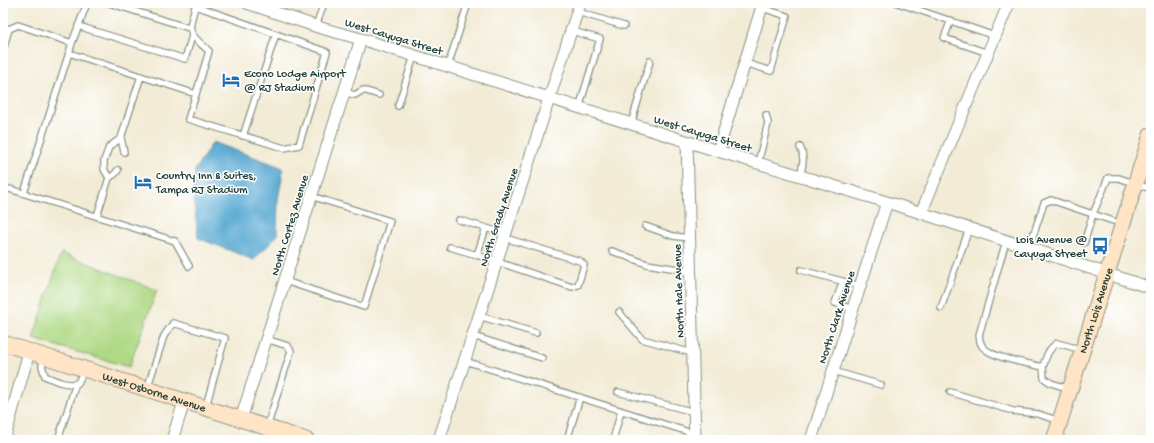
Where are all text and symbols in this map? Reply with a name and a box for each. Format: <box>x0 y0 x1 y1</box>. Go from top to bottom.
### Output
street label: West Cayuga Street <box>343 16 445 60</box>
place label: Econo Lodge Airport @ RJ Stadium <box>244 68 346 96</box>
hotel icon: Econo Lodge Airport @ RJ Stadium <box>221 70 241 90</box>
street label: West Cayuga Street <box>652 113 754 157</box>
street label: North Grady Avenue <box>477 166 523 269</box>
place label: Country Inn & Suites, Tampa RJ Stadium <box>155 170 257 198</box>
hotel icon: Country Inn & Suites, Tampa RJ Stadium <box>133 172 153 192</box>
street label: North Cortez Avenue <box>269 173 313 278</box>
place label: Lois Avenue @ Cayuga Street <box>1014 234 1088 262</box>
bus stop icon: Lois Avenue @ Cayuga Street <box>1090 236 1110 256</box>
street label: North Hale Avenue <box>671 243 689 338</box>
street label: North Lois Avenue <box>1077 266 1118 356</box>
street label: North Clark Avenue <box>816 269 860 366</box>
street label: West Osborne Avenue <box>100 370 208 417</box>

